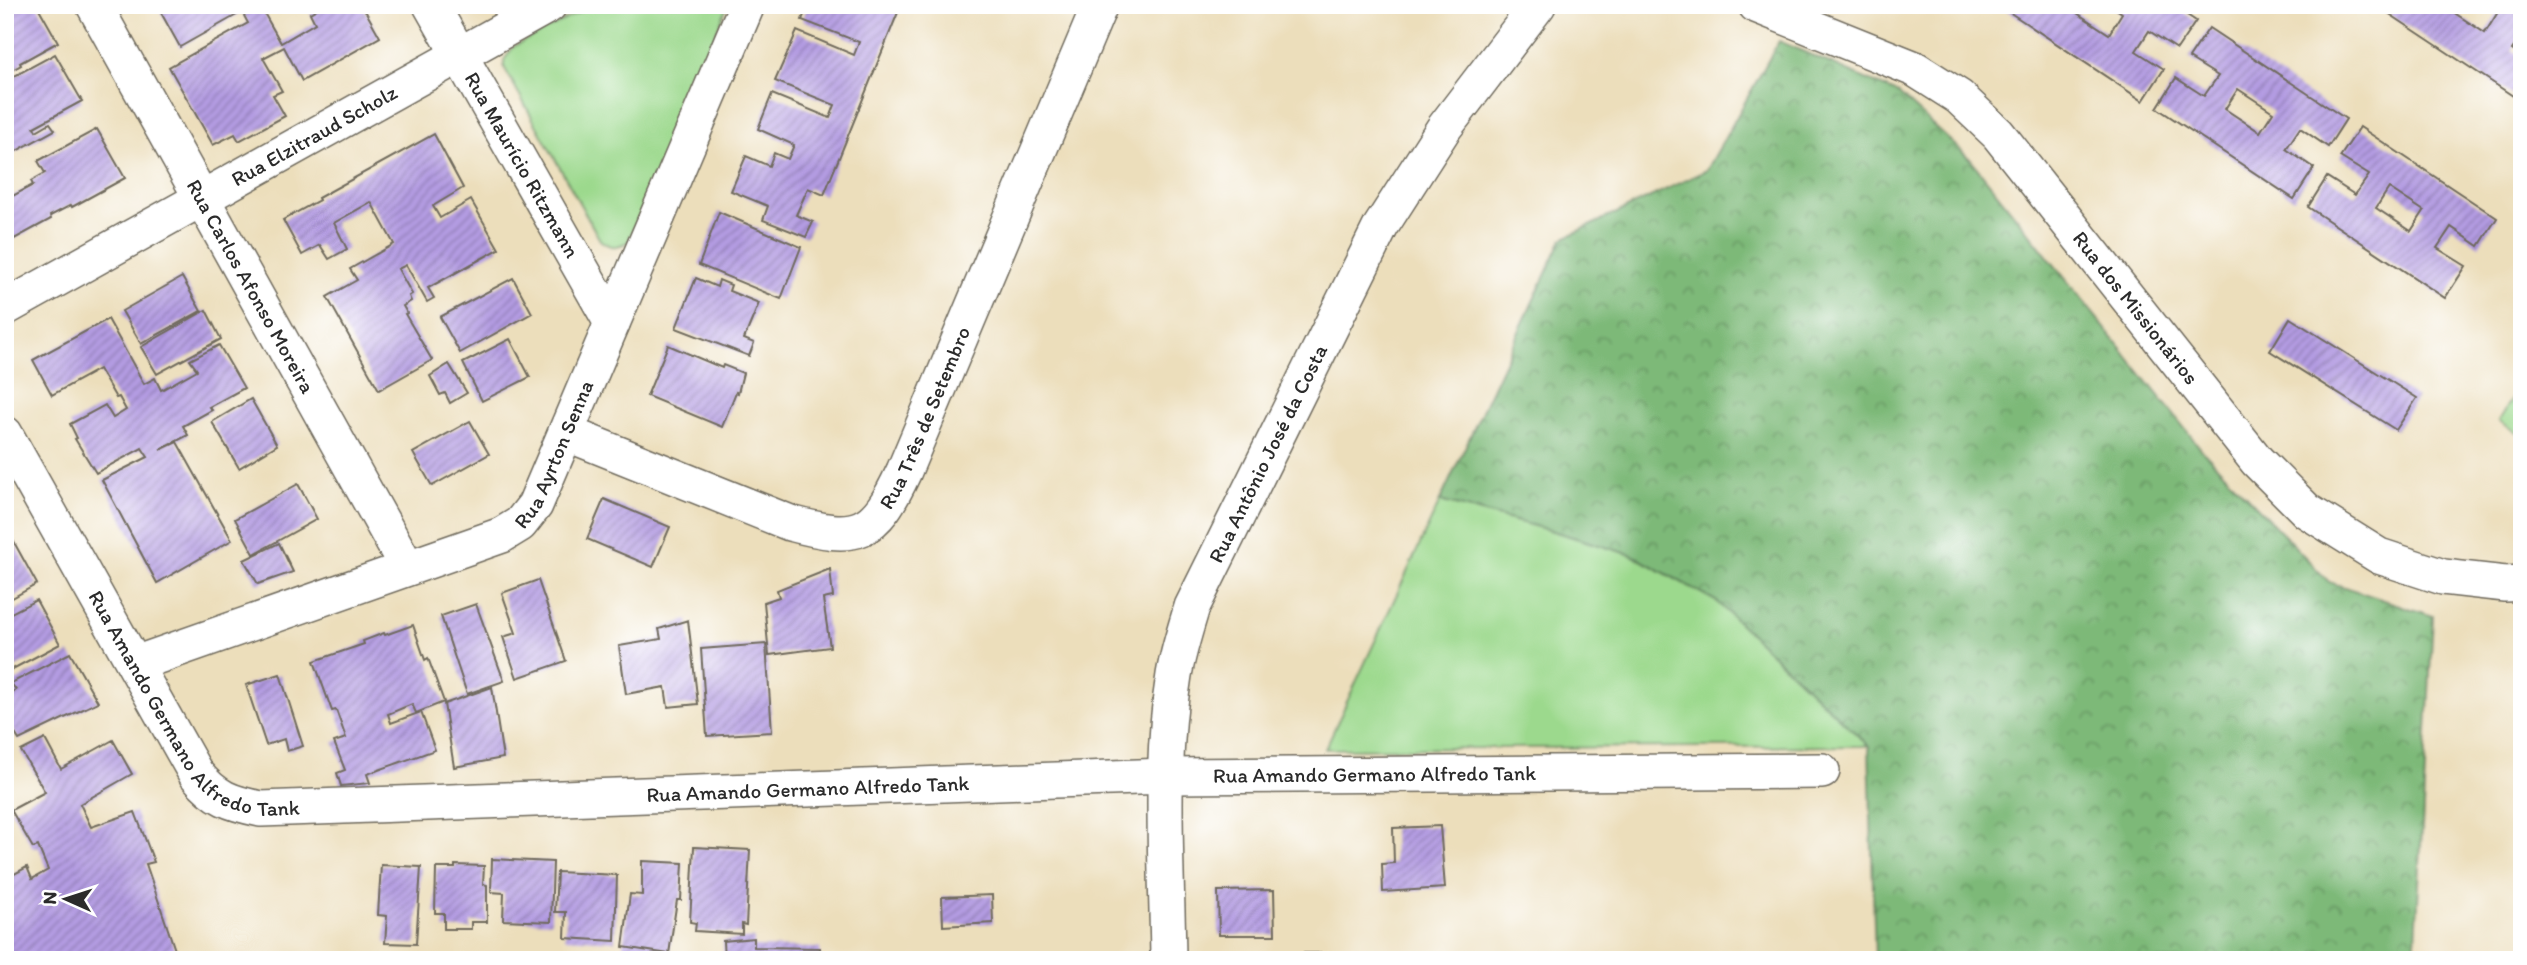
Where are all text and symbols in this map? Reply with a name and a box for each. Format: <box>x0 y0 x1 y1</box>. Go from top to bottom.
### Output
street label: Rua Maurício Ritzmann <box>460 67 585 262</box>
street label: Rua Elzitraud Scholz <box>227 79 402 191</box>
street label: Rua Carlos Afonso Moreira <box>182 175 321 397</box>
street label: Rua dos Missionários <box>2068 226 2204 389</box>
street label: Rua Três de Setembro <box>873 323 975 514</box>
street label: Rua Antônio José da Costa <box>1203 340 1332 567</box>
street label: Rua Ayrton Senna <box>508 376 598 533</box>
street label: Rua Amando Germano Alfredo Tank <box>83 586 300 821</box>
street label: Rua Amando Germano Alfredo Tank <box>1213 760 1536 788</box>
street label: Rua Amando Germano Alfredo Tank <box>646 770 970 807</box>
north arrow <box>32 864 102 934</box>
text: N <box>38 891 61 905</box>

